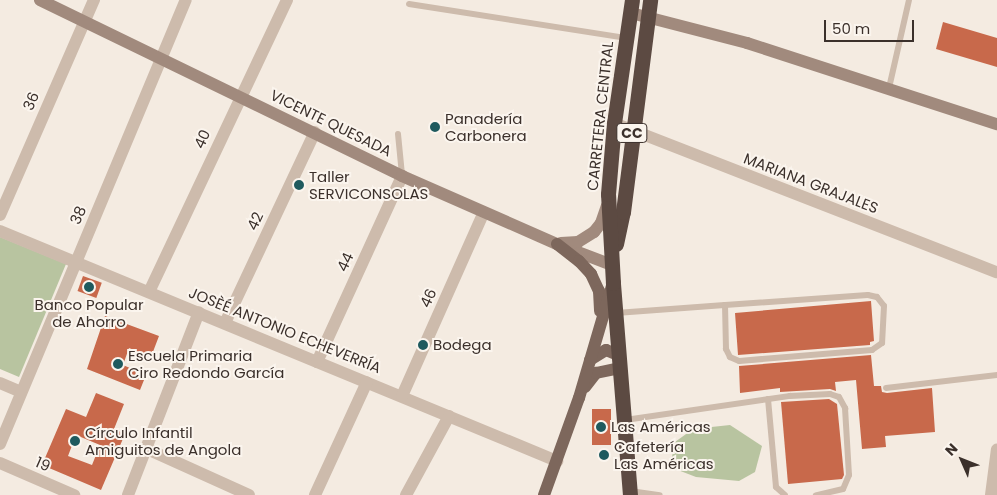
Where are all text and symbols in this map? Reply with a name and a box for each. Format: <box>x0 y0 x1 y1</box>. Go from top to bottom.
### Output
scale bar <box>827 10 917 42</box>
text: 50 m <box>832 18 870 39</box>
street label: CARRETERA CENTRAL <box>583 40 617 192</box>
street label: VICENTE QUESADA <box>267 86 395 160</box>
street label: 36 <box>19 89 43 113</box>
place label: Panadería Carbonera <box>445 109 527 144</box>
marker: Panadería Carbonera <box>429 121 441 133</box>
road number: CC <box>616 122 648 144</box>
street label: 40 <box>190 127 214 151</box>
street label: MARIANA GRAJALES <box>741 149 881 217</box>
place label: Taller SERVICONSOLAS <box>309 167 428 202</box>
marker: Taller SERVICONSOLAS <box>293 179 305 191</box>
street label: 38 <box>66 203 90 227</box>
street label: 42 <box>243 209 267 233</box>
street label: 44 <box>333 250 357 274</box>
marker: Banco Popular de Ahorro <box>83 281 95 293</box>
street label: JOSÈÉ ANTONIO ECHEVERRÍA <box>186 283 384 377</box>
street label: 46 <box>416 286 440 310</box>
place label: Banco Popular de Ahorro <box>34 295 144 330</box>
place label: Bodega <box>433 336 492 354</box>
marker: Bodega <box>417 339 429 351</box>
place label: Escuela Primaria Ciro Redondo García <box>128 346 284 381</box>
marker: Escuela Primaria Ciro Redondo García <box>112 358 124 370</box>
place label: Las Américas <box>611 418 711 436</box>
marker: Las Américas <box>595 421 607 433</box>
place label: Círculo Infantil Amiguitos de Angola <box>85 423 241 458</box>
marker: Círculo Infantil Amiguitos de Angola <box>69 435 81 447</box>
north arrow <box>937 435 987 485</box>
place label: Cafetería Las Américas <box>614 437 714 472</box>
text: N <box>940 439 962 460</box>
marker: Cafetería Las Américas <box>598 449 610 461</box>
street label: 19 <box>33 453 53 475</box>

